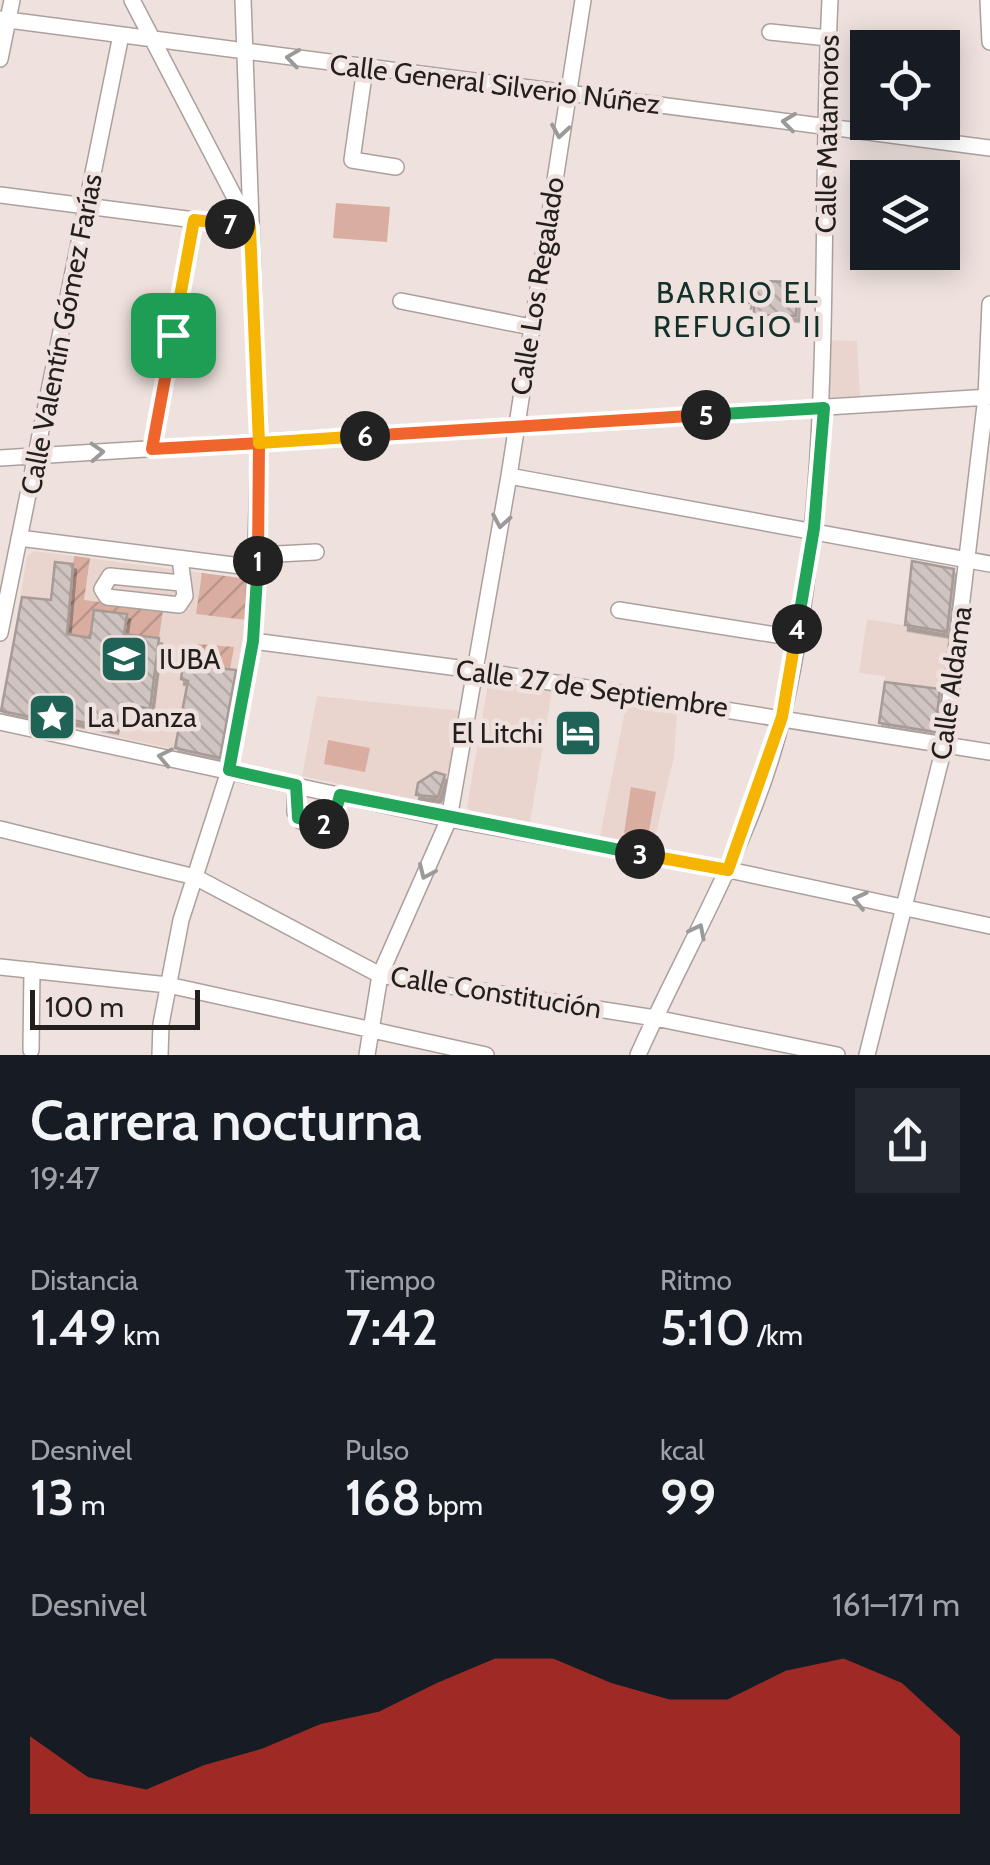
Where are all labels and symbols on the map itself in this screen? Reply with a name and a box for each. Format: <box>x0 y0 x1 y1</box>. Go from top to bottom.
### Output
street label: Calle Matamoros <box>808 34 846 234</box>
street label: Calle General Silverio Núñez <box>328 47 662 121</box>
one-way arrow <box>285 48 302 69</box>
one-way arrow <box>781 113 797 134</box>
one-way arrow <box>551 122 572 139</box>
street label: Calle Valentín Gómez Farías <box>13 171 109 497</box>
street label: Calle Los Regalado <box>503 174 571 398</box>
pin: 7 <box>205 199 255 249</box>
district label: BARRIO EL REFUGIO II <box>653 274 823 345</box>
pin <box>131 293 216 378</box>
pin: 5 <box>681 390 731 440</box>
pin: 6 <box>340 411 390 461</box>
one-way arrow <box>90 442 106 463</box>
one-way arrow <box>491 513 512 529</box>
pin: 1 <box>233 536 283 586</box>
street label: Calle Aldama <box>923 603 979 762</box>
pin: 4 <box>772 604 822 654</box>
school or university icon: IUBA <box>98 633 150 685</box>
place label: IUBA <box>159 642 221 676</box>
street label: Calle 27 de Septiembre <box>454 652 730 724</box>
place icon: La Danza <box>26 691 78 743</box>
place label: La Danza <box>87 700 197 734</box>
hotel icon: El Litchi <box>552 707 604 759</box>
place label: El Litchi <box>451 716 543 750</box>
one-way arrow <box>157 748 174 769</box>
pin: 2 <box>299 799 349 849</box>
pin: 3 <box>615 829 665 879</box>
one-way arrow <box>418 862 438 880</box>
one-way arrow <box>852 891 869 912</box>
one-way arrow <box>686 923 706 941</box>
street label: Calle Constitución <box>388 959 604 1025</box>
scale bar <box>30 985 200 1030</box>

